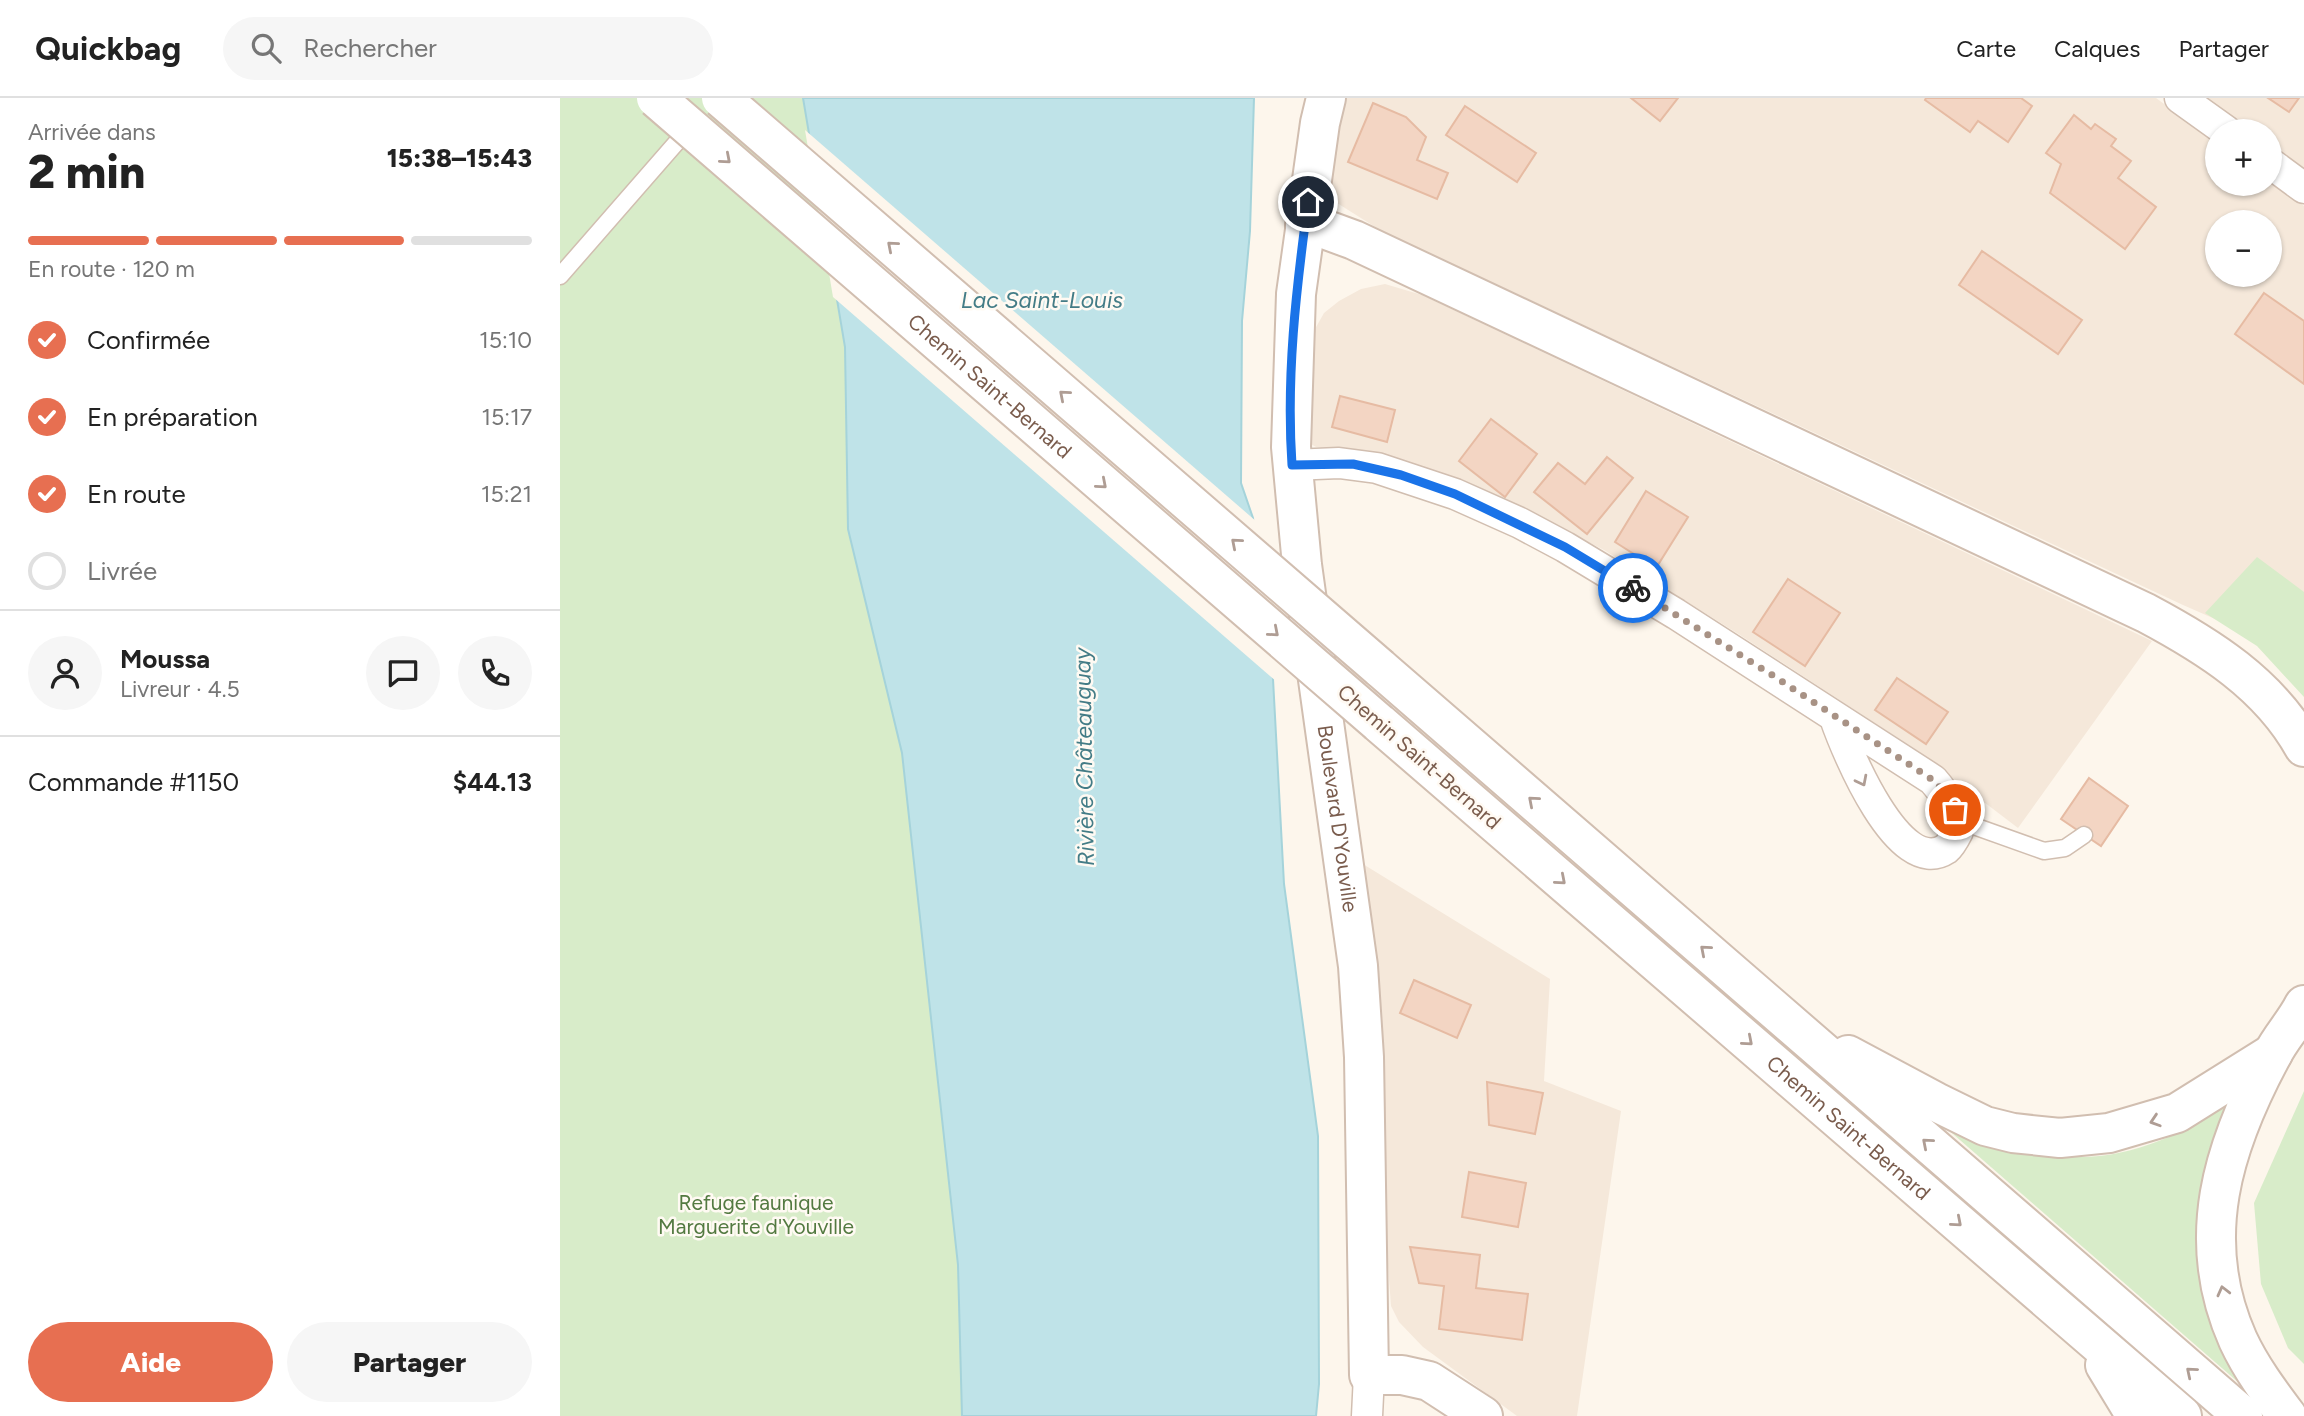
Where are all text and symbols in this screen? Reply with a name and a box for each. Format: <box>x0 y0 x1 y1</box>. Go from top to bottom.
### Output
search box <box>223 17 713 80</box>
text: Quickbag <box>35 29 181 68</box>
icon: search <box>247 29 285 67</box>
text: Rechercher <box>303 32 437 64</box>
text: Carte <box>1956 34 2016 63</box>
text: Calques <box>2054 34 2140 63</box>
text: Partager <box>2178 34 2269 63</box>
text: Arrivée dans <box>28 118 156 146</box>
map controls <box>2205 119 2282 287</box>
button: + <box>2205 119 2282 196</box>
text: 15:38–15:43 <box>387 142 532 174</box>
text: 2 min <box>28 144 145 200</box>
one-way arrow <box>718 151 731 163</box>
pin <box>1278 172 1338 232</box>
icon: home <box>1289 183 1327 221</box>
button: − <box>2205 210 2282 287</box>
one-way arrow <box>887 242 900 254</box>
text: En route · 120 m <box>28 255 195 283</box>
water label: Lac Saint-Louis <box>961 286 1123 314</box>
street label: Chemin Saint-Bernard <box>903 308 1077 464</box>
icon: check <box>28 321 66 359</box>
text: Confirmée <box>87 324 210 356</box>
text: 15:10 <box>479 326 532 354</box>
one-way arrow <box>1059 391 1072 403</box>
icon: check <box>28 398 66 436</box>
text: En préparation <box>87 401 258 433</box>
text: 15:17 <box>482 403 532 431</box>
icon: check <box>28 475 66 513</box>
one-way arrow <box>1094 476 1107 488</box>
text: En route <box>87 478 186 510</box>
text: 15:21 <box>481 480 532 508</box>
one-way arrow <box>1231 539 1244 551</box>
courier <box>1598 553 1668 623</box>
text: Livrée <box>87 555 157 587</box>
icon: bike <box>1614 569 1652 607</box>
one-way arrow <box>1266 624 1279 636</box>
button: person <box>28 636 102 710</box>
button: chat <box>366 636 440 710</box>
button: phone <box>458 636 532 710</box>
text: Moussa <box>120 643 210 675</box>
water label: Rivière Châteauguay <box>1068 647 1100 866</box>
text: Livreur · 4.5 <box>120 675 240 703</box>
street label: Chemin Saint-Bernard <box>1333 679 1506 834</box>
street label: Boulevard D'Youville <box>1312 723 1363 914</box>
text: Commande #1150 <box>28 766 239 798</box>
text: $44.13 <box>453 766 532 798</box>
one-way arrow <box>1854 774 1868 786</box>
pin <box>1925 780 1985 840</box>
icon: bag <box>1936 791 1974 829</box>
one-way arrow <box>1528 797 1541 809</box>
one-way arrow <box>1553 872 1566 884</box>
one-way arrow <box>1700 946 1713 958</box>
one-way arrow <box>1740 1033 1753 1045</box>
street label: Chemin Saint-Bernard <box>1762 1050 1936 1205</box>
one-way arrow <box>2150 1113 2162 1127</box>
one-way arrow <box>1922 1139 1935 1151</box>
park label: Refuge faunique Marguerite d'Youville <box>658 1190 854 1239</box>
one-way arrow <box>1949 1214 1962 1226</box>
one-way arrow <box>2217 1285 2231 1297</box>
button: Aide <box>28 1322 273 1402</box>
button: Partager <box>287 1322 532 1402</box>
one-way arrow <box>2186 1368 2199 1380</box>

